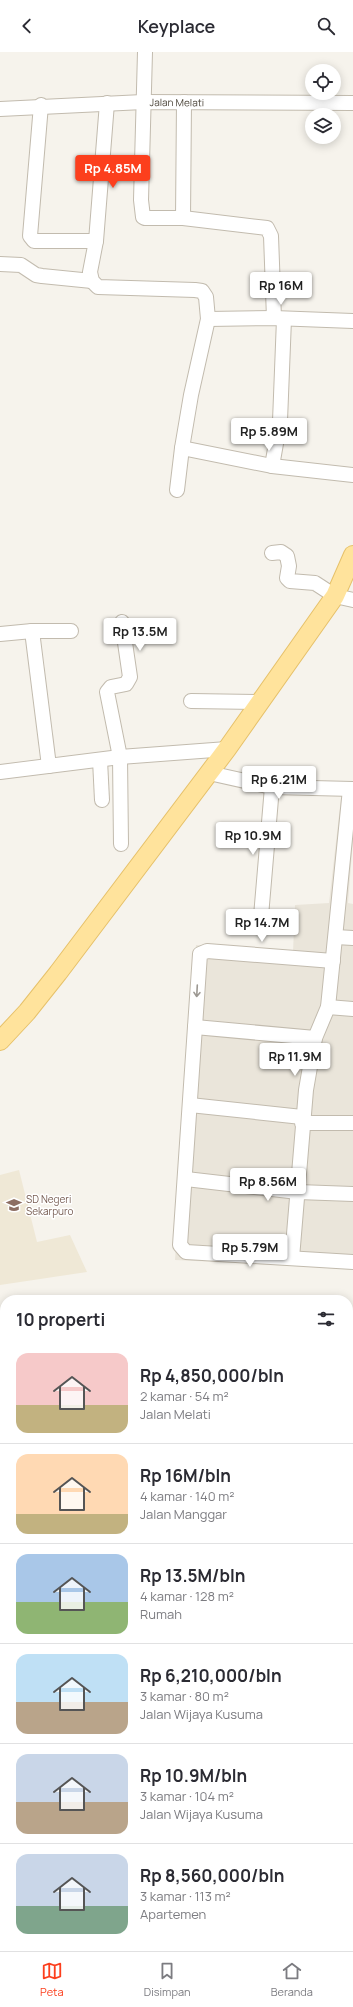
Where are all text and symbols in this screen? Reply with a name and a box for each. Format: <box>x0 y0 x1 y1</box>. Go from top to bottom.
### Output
text: Keyplace <box>138 14 215 38</box>
icon: back <box>16 15 38 37</box>
icon: search <box>315 15 337 37</box>
map controls <box>305 64 341 144</box>
button: locate <box>305 64 341 100</box>
street label: Jalan Melati <box>149 95 204 109</box>
button: layers <box>305 108 341 144</box>
pin: Rp 4.85M <box>72 155 154 189</box>
text: Rp 4.85M <box>84 159 142 177</box>
pin: Rp 16M <box>248 272 314 306</box>
text: Rp 16M <box>259 276 303 294</box>
pin: Rp 5.89M <box>228 418 310 452</box>
text: Rp 5.89M <box>240 422 298 440</box>
pin: Rp 13.5M <box>99 618 181 652</box>
text: Rp 13.5M <box>112 622 168 640</box>
pin: Rp 6.21M <box>238 766 320 800</box>
text: Rp 6.21M <box>251 770 307 788</box>
pin: Rp 10.9M <box>212 822 294 856</box>
text: Rp 10.9M <box>225 826 281 844</box>
pin: Rp 14.7M <box>221 909 303 943</box>
text: Rp 14.7M <box>235 913 289 931</box>
one-way arrow <box>193 984 201 997</box>
pin: Rp 11.9M <box>254 1043 336 1077</box>
text: Rp 11.9M <box>268 1047 322 1065</box>
pin: Rp 8.56M <box>227 1168 309 1202</box>
text: Rp 8.56M <box>239 1172 297 1190</box>
place label: SD Negeri Sekarpuro <box>26 1192 73 1218</box>
school or university icon: SD Negeri Sekarpuro <box>5 1196 23 1214</box>
pin: Rp 5.79M <box>209 1234 291 1268</box>
text: Rp 5.79M <box>222 1238 278 1256</box>
text: 10 properti <box>16 1308 105 1331</box>
icon: filters <box>315 1308 337 1330</box>
text: Rp 4,850,000/bln <box>140 1364 284 1387</box>
icon: home <box>48 1369 96 1417</box>
text: 2 kamar · 54 m² <box>140 1387 229 1405</box>
text: Jalan Melati <box>140 1405 211 1423</box>
text: Rp 16M/bln <box>140 1464 231 1487</box>
icon: home <box>48 1470 96 1518</box>
text: 4 kamar · 140 m² <box>140 1487 235 1505</box>
text: Jalan Manggar <box>140 1505 227 1523</box>
text: Rp 13.5M/bln <box>140 1564 245 1587</box>
icon: home <box>48 1570 96 1618</box>
text: 4 kamar · 128 m² <box>140 1587 234 1605</box>
text: Rumah <box>140 1605 182 1623</box>
text: Rp 6,210,000/bln <box>140 1664 282 1687</box>
icon: home <box>48 1670 96 1718</box>
text: 3 kamar · 80 m² <box>140 1687 229 1705</box>
text: Jalan Wijaya Kusuma <box>140 1705 263 1723</box>
text: Rp 10.9M/bln <box>140 1764 247 1787</box>
icon: home <box>48 1770 96 1818</box>
text: 3 kamar · 104 m² <box>140 1787 234 1805</box>
text: Jalan Wijaya Kusuma <box>140 1805 263 1823</box>
text: Rp 8,560,000/bln <box>140 1864 284 1887</box>
icon: home <box>48 1870 96 1918</box>
text: 3 kamar · 113 m² <box>140 1887 231 1905</box>
text: Apartemen <box>140 1905 206 1923</box>
tab: Peta <box>40 1960 64 1999</box>
tab: Disimpan <box>144 1960 191 1999</box>
tab: Beranda <box>271 1960 313 1999</box>

